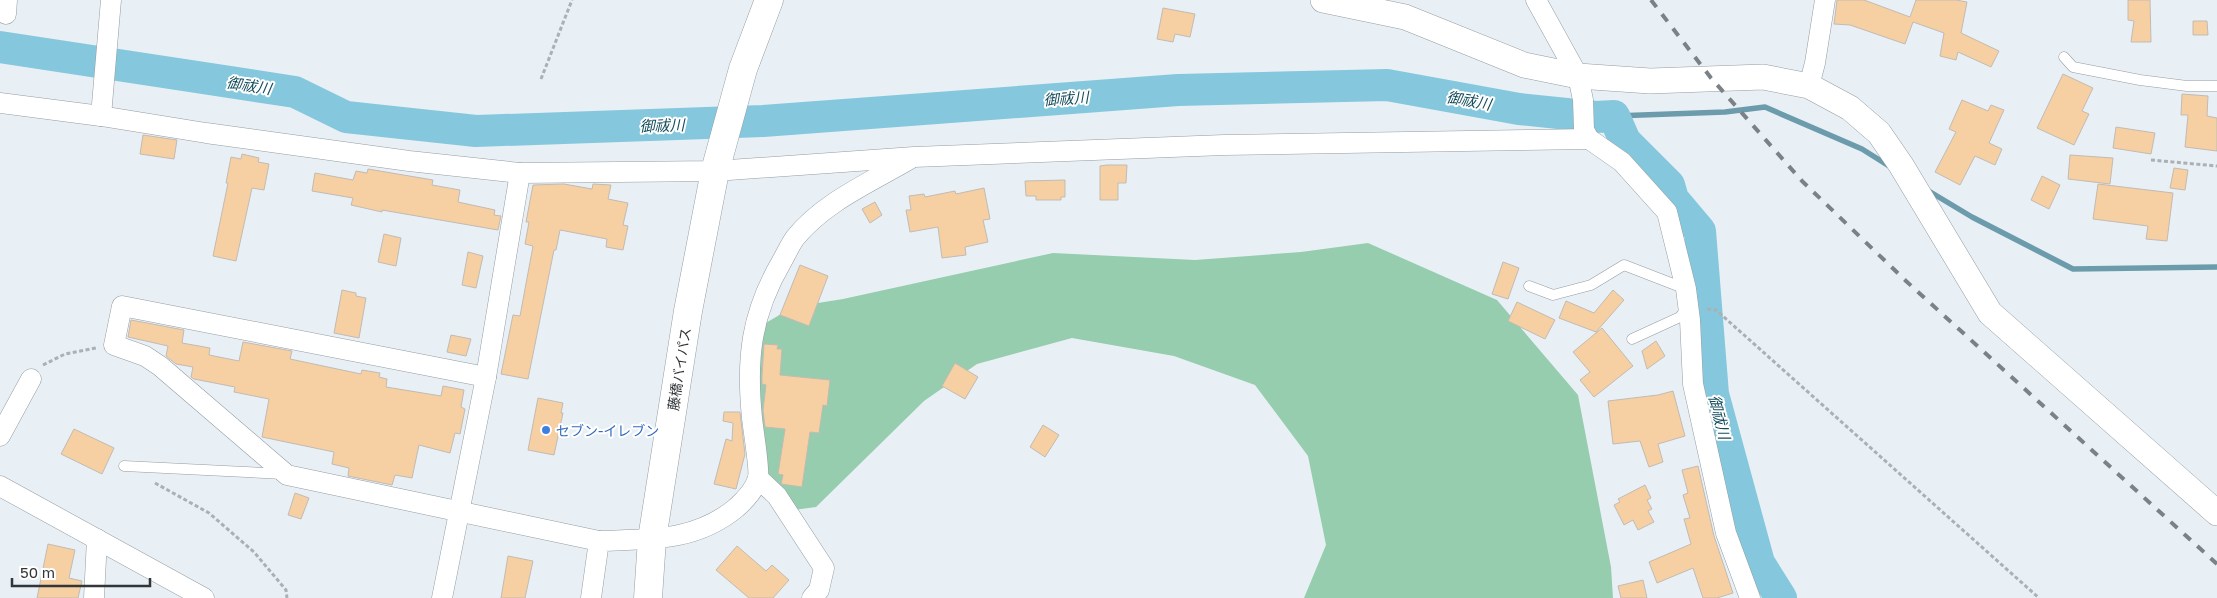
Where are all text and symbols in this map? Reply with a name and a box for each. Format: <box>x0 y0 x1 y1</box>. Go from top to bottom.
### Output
water label: 御祓川 <box>225 73 275 98</box>
water label: 御祓川 <box>1043 87 1091 109</box>
water label: 御祓川 <box>1445 87 1495 113</box>
water label: 御祓川 <box>639 115 687 135</box>
street label: 藤橋バイパス <box>664 326 694 412</box>
water label: 御祓川 <box>1706 393 1735 443</box>
place label: セブン-イレブン <box>556 422 659 439</box>
marker: セブン-イレブン <box>540 424 552 436</box>
scale bar <box>12 556 150 588</box>
text: 50 m <box>20 563 55 581</box>

